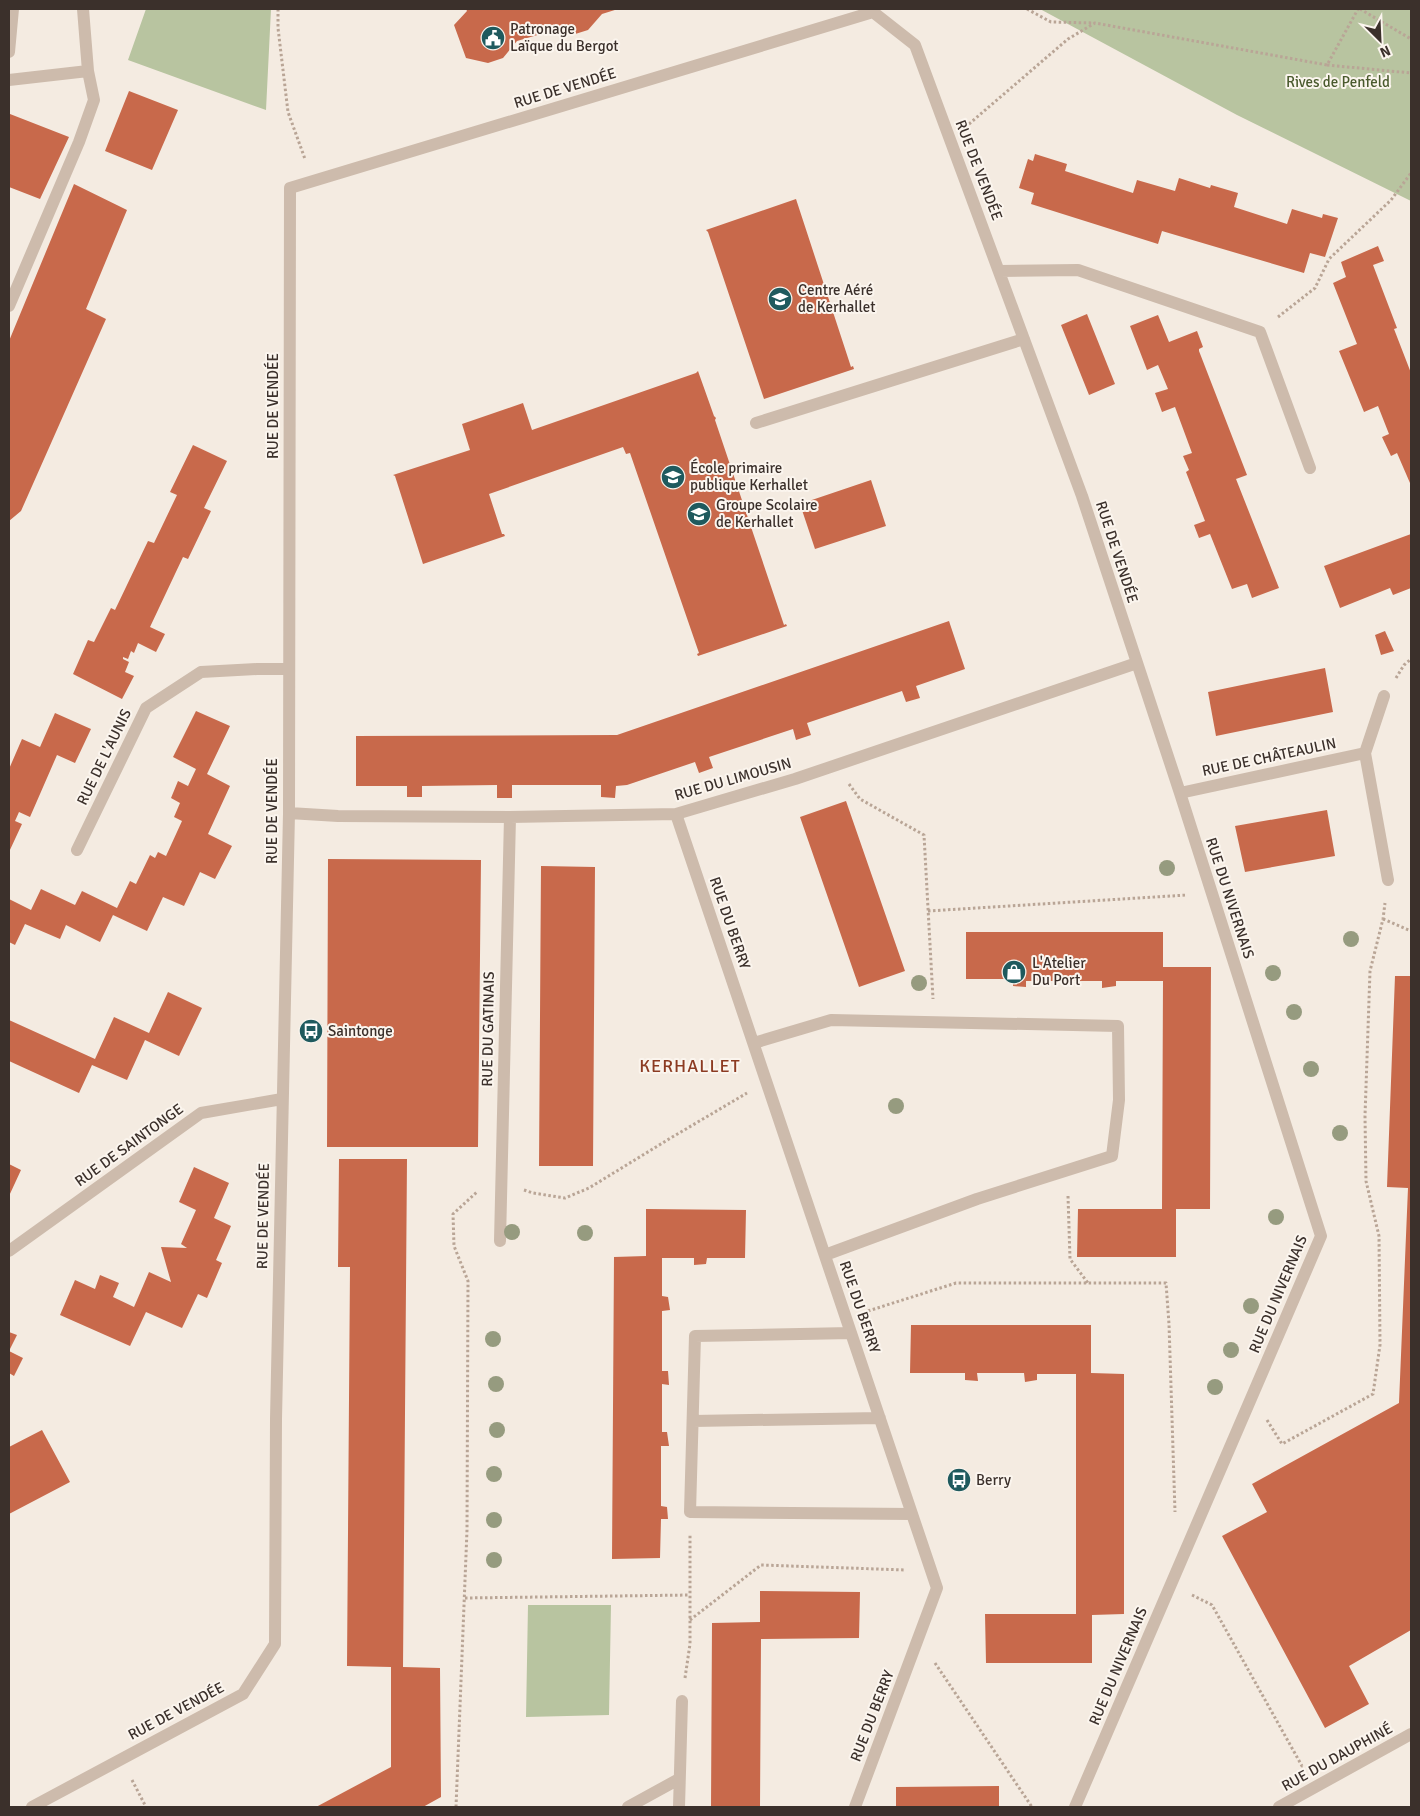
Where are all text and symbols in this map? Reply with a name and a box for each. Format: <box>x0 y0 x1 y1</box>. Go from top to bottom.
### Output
north arrow <box>1355 15 1405 65</box>
place label: Patronage Laïque du Bergot <box>510 20 619 55</box>
public building icon: Patronage Laïque du Bergot <box>480 25 506 51</box>
text: N <box>1377 42 1393 61</box>
street label: RUE DE VENDÉE <box>511 63 618 112</box>
park label: Rives de Penfeld <box>1286 73 1390 91</box>
street label: RUE DE VENDÉE <box>952 117 1007 223</box>
place label: Centre Aéré de Kerhallet <box>798 281 876 316</box>
school or university icon: Centre Aéré de Kerhallet <box>767 286 793 312</box>
street label: RUE DE VENDÉE <box>263 353 282 459</box>
place label: École primaire publique Kerhallet <box>690 458 808 494</box>
school or university icon: École primaire publique Kerhallet <box>660 464 686 490</box>
place label: Groupe Scolaire de Kerhallet <box>716 496 818 531</box>
street label: RUE DE VENDÉE <box>1092 498 1143 605</box>
school or university icon: Groupe Scolaire de Kerhallet <box>686 501 712 527</box>
street label: RUE DE L'AUNIS <box>73 706 135 808</box>
street label: RUE DE CHÂTEAULIN <box>1200 734 1338 780</box>
street label: RUE DU LIMOUSIN <box>673 754 793 804</box>
street label: RUE DE VENDÉE <box>262 758 281 864</box>
street label: RUE DU NIVERNAIS <box>1202 835 1258 961</box>
street label: RUE DU BERRY <box>706 874 754 972</box>
place label: L'Atelier Du Port <box>1032 954 1086 989</box>
shop icon: L'Atelier Du Port <box>1001 959 1027 985</box>
street label: RUE DU GATINAIS <box>478 971 498 1087</box>
bus stop icon: Saintonge <box>298 1018 324 1044</box>
place label: Saintonge <box>328 1022 393 1040</box>
district label: KERHALLET <box>639 1055 741 1077</box>
street label: RUE DE SAINTONGE <box>71 1100 187 1190</box>
street label: RUE DE VENDÉE <box>252 1163 273 1269</box>
street label: RUE DU NIVERNAIS <box>1245 1232 1311 1356</box>
street label: RUE DU BERRY <box>836 1258 884 1356</box>
bus stop icon: Berry <box>946 1467 972 1493</box>
place label: Berry <box>976 1471 1011 1489</box>
street label: RUE DU NIVERNAIS <box>1085 1604 1151 1728</box>
street label: RUE DU BERRY <box>846 1667 898 1764</box>
street label: RUE DE VENDÉE <box>124 1677 227 1744</box>
street label: RUE DU DAUPHINÉ <box>1278 1718 1396 1795</box>

